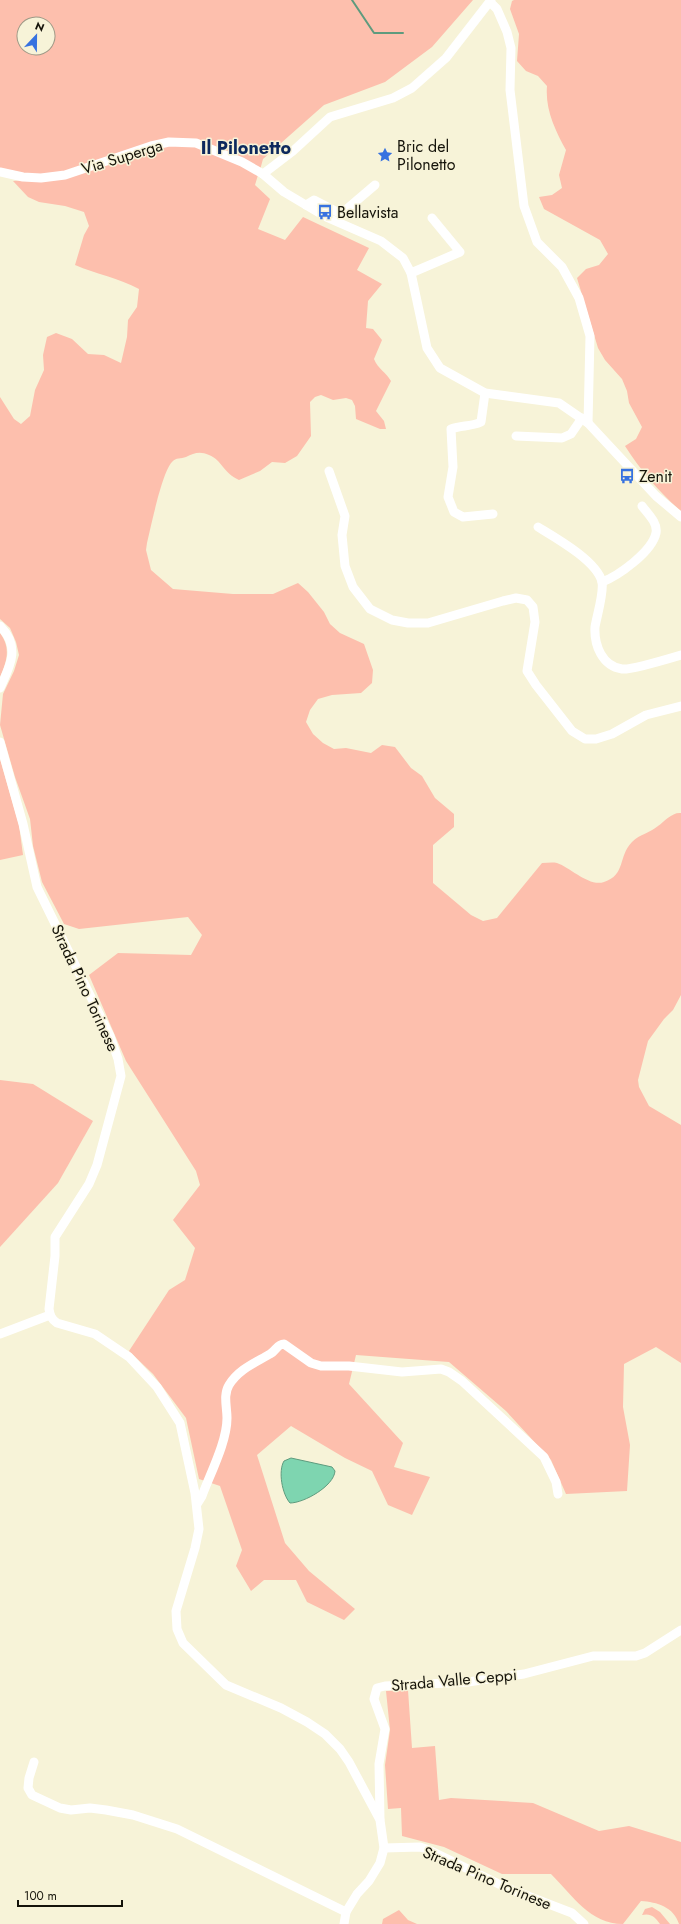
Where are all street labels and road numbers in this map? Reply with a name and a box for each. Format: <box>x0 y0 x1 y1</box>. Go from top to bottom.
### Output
street label: Via Superga <box>79 134 165 180</box>
street label: Strada Pino Torinese <box>45 921 125 1055</box>
street label: Strada Valle Ceppi <box>390 1663 518 1697</box>
street label: Strada Pino Torinese <box>419 1840 555 1916</box>

